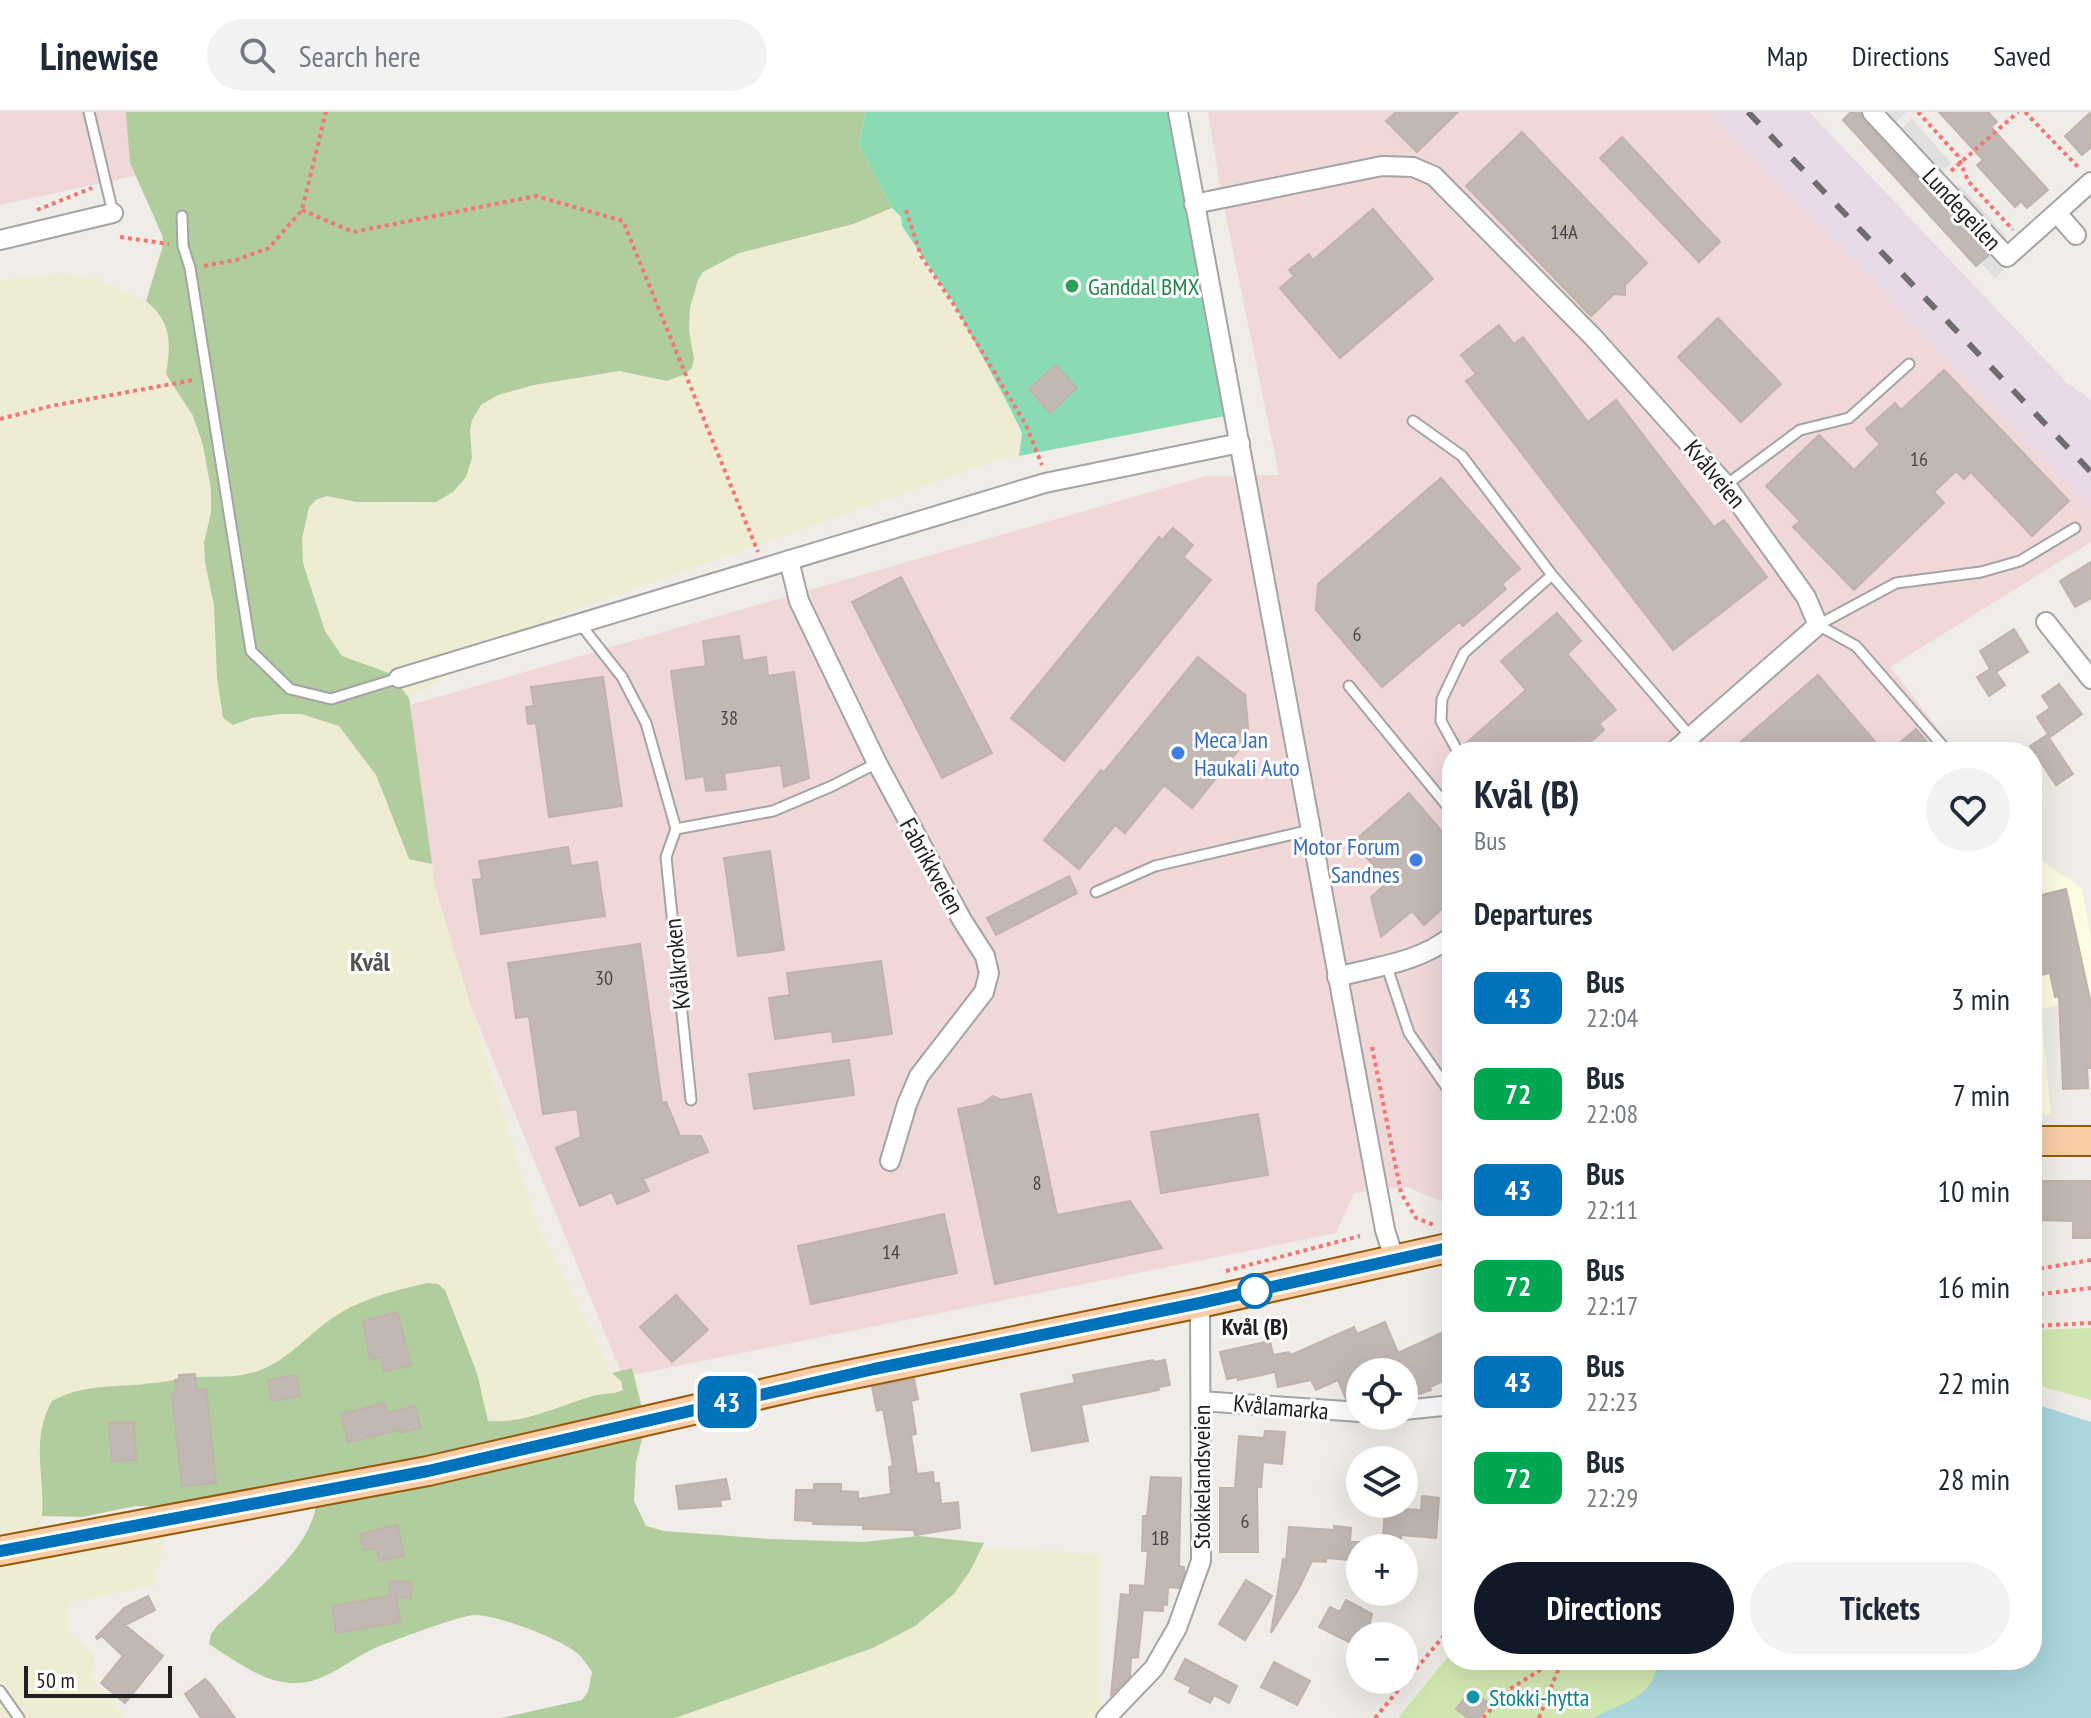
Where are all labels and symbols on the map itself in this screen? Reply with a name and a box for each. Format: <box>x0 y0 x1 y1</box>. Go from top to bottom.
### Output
street label: Lundegeilen <box>1916 161 2008 257</box>
house number: 14A <box>1550 219 1578 245</box>
place label: Ganddal BMX <box>1088 271 1200 302</box>
marker: Ganddal BMX <box>1063 277 1081 295</box>
street label: Kvålveien <box>1677 433 1753 515</box>
house number: 16 <box>1910 446 1928 472</box>
house number: 6 <box>1353 621 1362 647</box>
house number: 38 <box>720 705 738 731</box>
place label: Meca Jan Haukali Auto <box>1194 724 1300 783</box>
marker: Meca Jan Haukali Auto <box>1169 744 1187 762</box>
street label: Fabrikkveien <box>893 812 971 920</box>
place label: Motor Forum Sandnes <box>1293 831 1400 890</box>
marker: Motor Forum Sandnes <box>1407 851 1425 869</box>
street label: Kvålkroken <box>657 917 697 1011</box>
district label: Kvål <box>350 945 391 978</box>
house number: 30 <box>595 965 613 991</box>
house number: 8 <box>1033 1170 1042 1196</box>
house number: 14 <box>882 1239 900 1265</box>
marker: Kvål (B) <box>1238 1274 1272 1308</box>
place label: Kvål (B) <box>1222 1311 1288 1342</box>
line badge: 43 <box>691 1376 763 1428</box>
street label: Kvålamarka <box>1232 1387 1330 1427</box>
street label: Stokkelandsveien <box>1186 1405 1217 1549</box>
house number: 6 <box>1241 1508 1250 1534</box>
house number: 1B <box>1151 1525 1169 1551</box>
scale bar <box>24 1662 172 1698</box>
place label: Stokki-hytta <box>1489 1682 1589 1713</box>
marker: Stokki-hytta <box>1464 1688 1482 1706</box>

